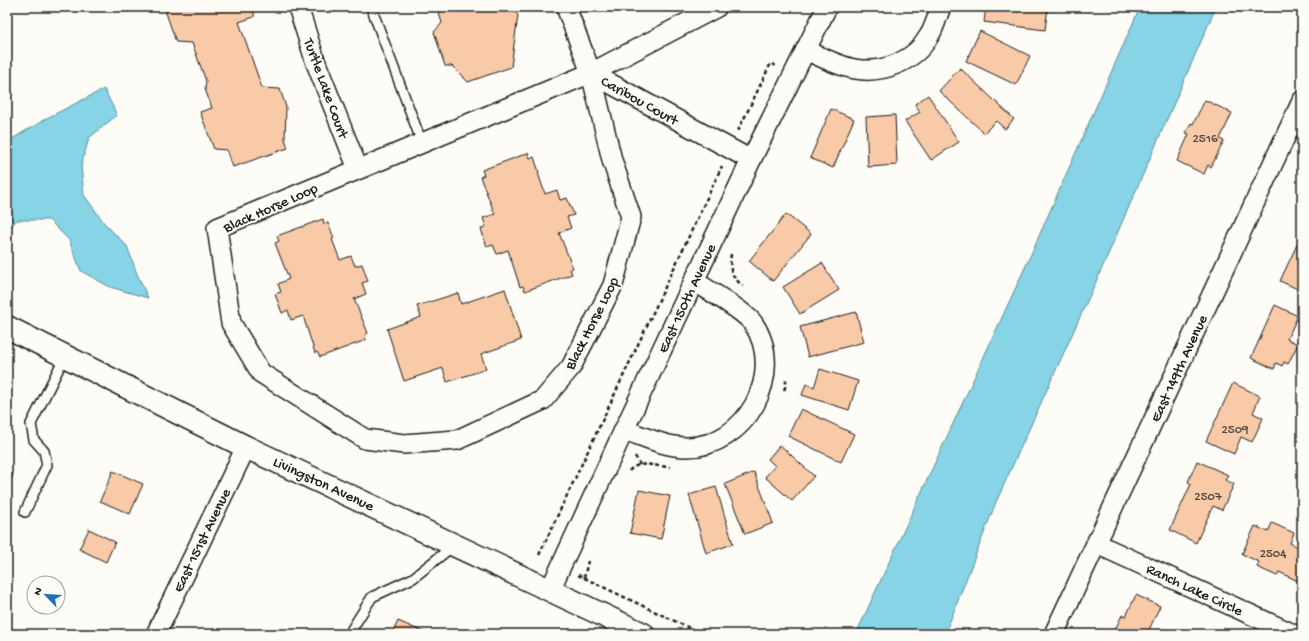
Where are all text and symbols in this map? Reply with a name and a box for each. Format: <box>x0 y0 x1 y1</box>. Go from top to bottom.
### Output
street label: Turtle Lake Court <box>298 35 352 143</box>
street label: Caribou Court <box>597 73 683 131</box>
house number: 2516 <box>1192 132 1218 147</box>
street label: Black Horse Loop <box>220 180 321 238</box>
street label: East 150th Avenue <box>655 241 721 356</box>
street label: Black Horse Loop <box>561 274 624 374</box>
street label: East 149th Avenue <box>1147 312 1213 425</box>
house number: 2509 <box>1221 423 1249 438</box>
street label: Livingston Avenue <box>270 454 377 516</box>
street label: East 151st Avenue <box>170 486 236 596</box>
house number: 2507 <box>1194 490 1223 505</box>
house number: 2504 <box>1260 547 1286 562</box>
street label: Ranch Lake Circle <box>1143 561 1246 621</box>
north arrow <box>26 575 66 615</box>
text: N <box>32 586 46 597</box>

